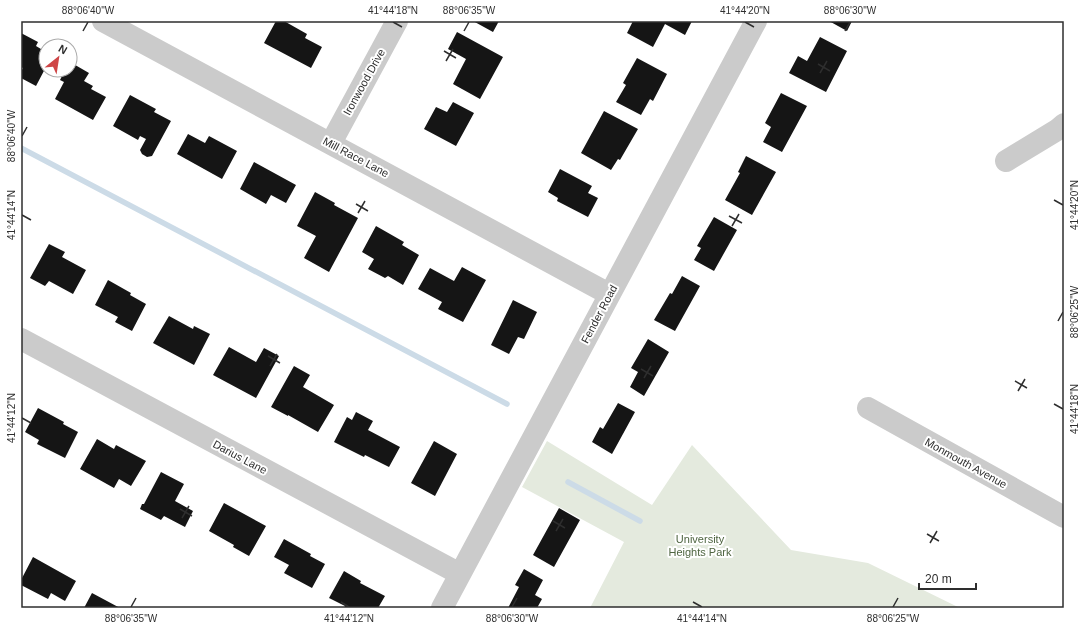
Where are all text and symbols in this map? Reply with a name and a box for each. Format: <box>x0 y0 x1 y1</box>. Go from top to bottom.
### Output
text: 88°06'40"W <box>62 5 115 16</box>
text: 41°44'18"N <box>368 5 418 16</box>
text: 88°06'35"W <box>443 5 496 16</box>
text: 41°44'20"N <box>720 5 770 16</box>
text: 88°06'30"W <box>824 5 877 16</box>
north arrow <box>38 38 78 78</box>
text: N <box>57 42 69 57</box>
street label: Ironwood Drive <box>341 47 387 117</box>
text: 88°06'40"W <box>6 109 17 162</box>
street label: Mill Race Lane <box>321 135 391 179</box>
text: 41°44'20"N <box>1069 180 1080 230</box>
text: 41°44'14"N <box>6 190 17 240</box>
street label: Fender Road <box>579 283 619 345</box>
text: 88°06'25"W <box>1069 285 1080 338</box>
text: 41°44'18"N <box>1069 384 1080 434</box>
text: 41°44'12"N <box>6 393 17 443</box>
street label: Monmouth Avenue <box>923 436 1009 490</box>
street label: Darius Lane <box>211 438 269 476</box>
park label: University Heights Park <box>669 533 732 558</box>
scale bar <box>919 565 976 591</box>
text: 20 m <box>925 572 952 586</box>
text: 88°06'35"W <box>105 613 158 624</box>
text: 41°44'12"N <box>324 613 374 624</box>
text: 88°06'30"W <box>486 613 539 624</box>
text: 41°44'14"N <box>677 613 727 624</box>
text: 88°06'25"W <box>867 613 920 624</box>

